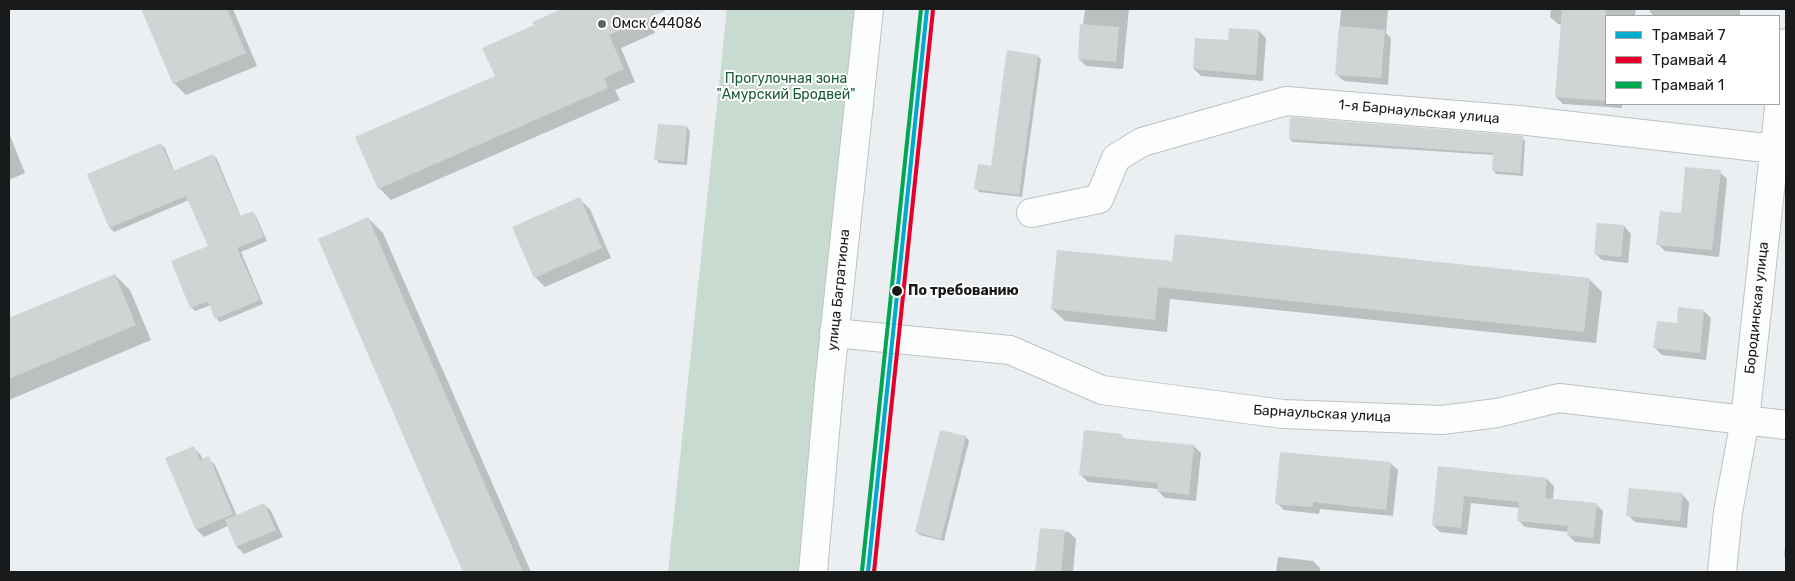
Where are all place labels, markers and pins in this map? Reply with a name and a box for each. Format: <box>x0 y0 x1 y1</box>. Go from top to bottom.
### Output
place label: Омск 644086 <box>612 16 702 32</box>
marker: Омск 644086 <box>596 18 608 30</box>
place label: По требованию <box>908 283 1019 299</box>
marker: По требованию <box>890 284 904 298</box>

